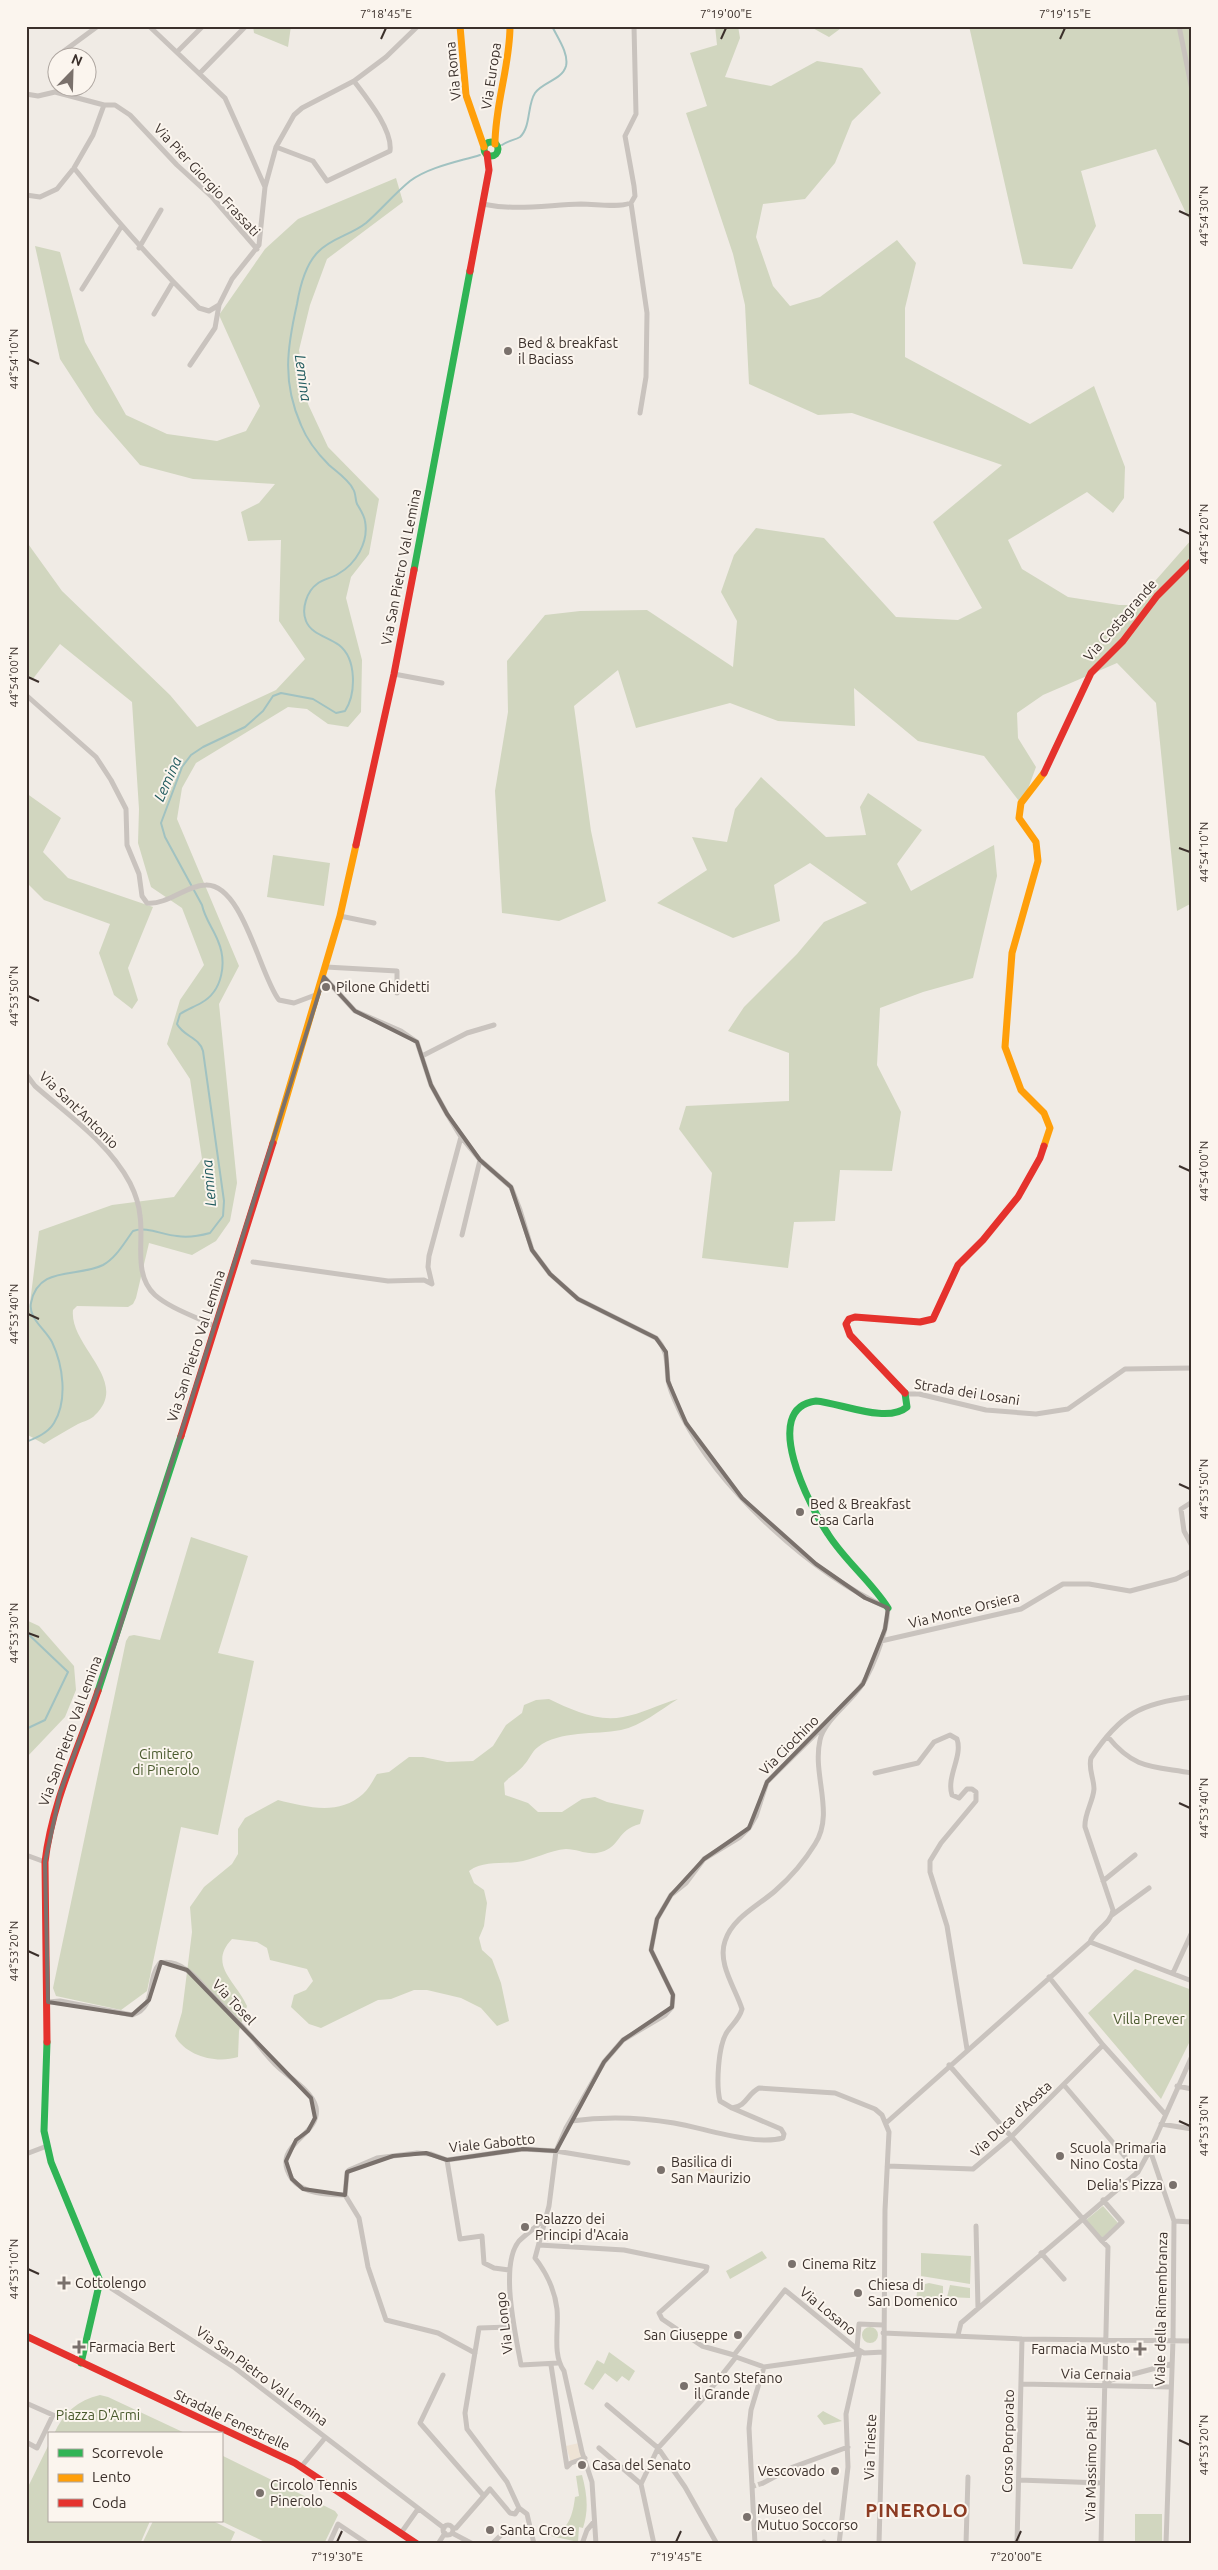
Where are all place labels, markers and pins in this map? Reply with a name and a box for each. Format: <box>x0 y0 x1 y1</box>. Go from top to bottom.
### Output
place label: Bed & breakfast il Baciass <box>518 335 618 367</box>
marker: Bed & breakfast il Baciass <box>502 345 514 357</box>
place label: Pilone Ghidetti <box>336 979 430 995</box>
marker: Pilone Ghidetti <box>320 981 332 993</box>
place label: Bed & Breakfast Casa Carla <box>810 1496 911 1528</box>
marker: Bed & Breakfast Casa Carla <box>794 1506 806 1518</box>
place label: Scuola Primaria Nino Costa <box>1070 2140 1166 2172</box>
marker: Scuola Primaria Nino Costa <box>1054 2150 1066 2162</box>
place label: Basilica di San Maurizio <box>671 2154 751 2186</box>
marker: Basilica di San Maurizio <box>655 2164 667 2176</box>
place label: Delia's Pizza <box>1087 2177 1163 2193</box>
marker: Delia's Pizza <box>1167 2179 1179 2191</box>
place label: Palazzo dei Principi d'Acaia <box>535 2211 629 2243</box>
marker: Palazzo dei Principi d'Acaia <box>519 2221 531 2233</box>
place label: Cinema Ritz <box>802 2256 876 2272</box>
marker: Cinema Ritz <box>786 2258 798 2270</box>
place label: Cottolengo <box>75 2275 147 2291</box>
marker: Cottolengo <box>57 2276 71 2290</box>
place label: Chiesa di San Domenico <box>868 2277 958 2309</box>
marker: Chiesa di San Domenico <box>852 2287 864 2299</box>
place label: San Giuseppe <box>644 2327 728 2343</box>
marker: San Giuseppe <box>732 2329 744 2341</box>
place label: Farmacia Bert <box>89 2339 176 2355</box>
marker: Farmacia Bert <box>73 2341 85 2353</box>
place label: Farmacia Musto <box>1031 2341 1130 2357</box>
marker: Farmacia Musto <box>1134 2343 1146 2355</box>
place label: Santo Stefano il Grande <box>694 2370 783 2402</box>
marker: Santo Stefano il Grande <box>678 2380 690 2392</box>
place label: Casa del Senato <box>592 2457 691 2473</box>
marker: Casa del Senato <box>576 2459 588 2471</box>
place label: Vescovado <box>758 2463 825 2479</box>
marker: Vescovado <box>829 2465 841 2477</box>
place label: Circolo Tennis Pinerolo <box>270 2477 357 2509</box>
marker: Circolo Tennis Pinerolo <box>254 2487 266 2499</box>
place label: Museo del Mutuo Soccorso <box>757 2501 858 2533</box>
marker: Museo del Mutuo Soccorso <box>741 2511 753 2523</box>
place label: Santa Croce <box>500 2522 575 2538</box>
marker: Santa Croce <box>484 2524 496 2536</box>

